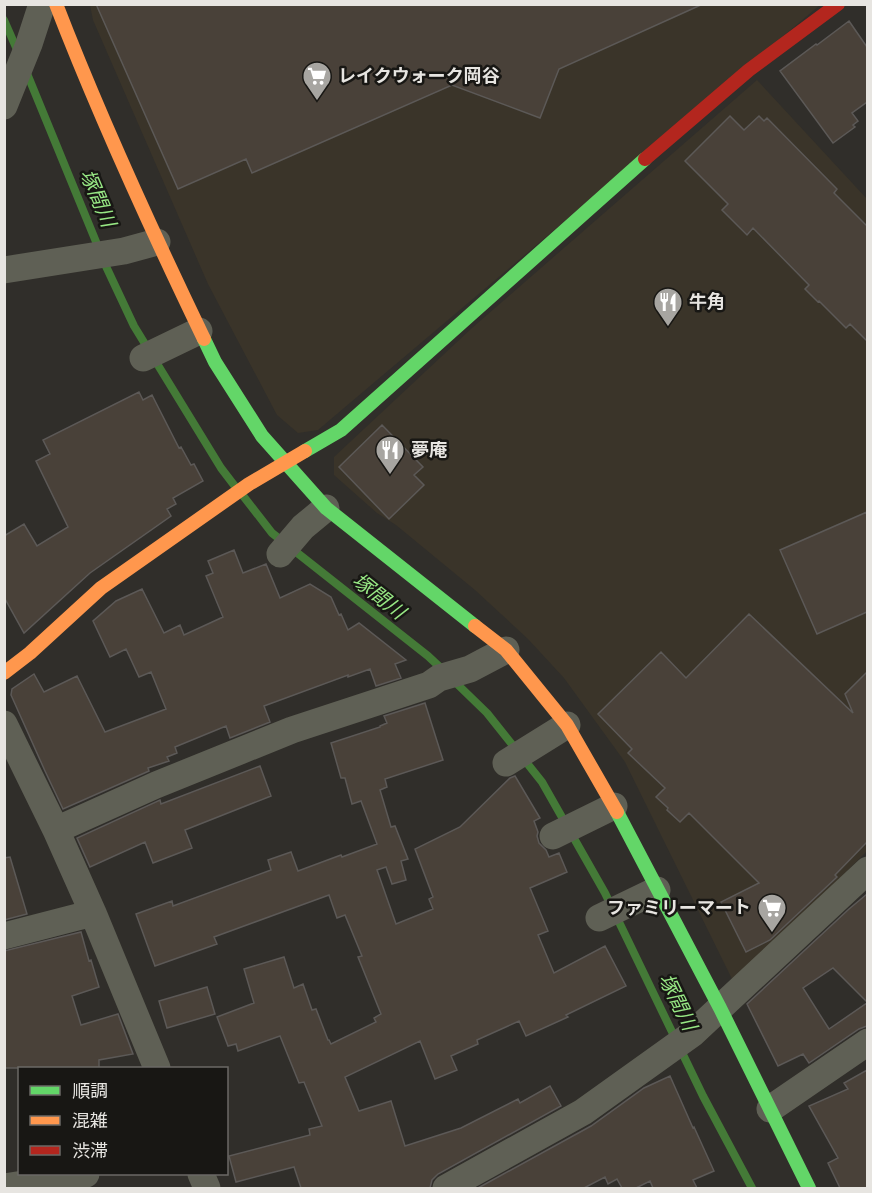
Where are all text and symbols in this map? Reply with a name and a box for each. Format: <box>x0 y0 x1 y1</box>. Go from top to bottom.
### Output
supermarket icon: レイクウォーク岡谷 <box>301 60 333 102</box>
place label: レイクウォーク岡谷 <box>338 63 500 88</box>
water label: 塚間川 <box>73 165 123 233</box>
restaurant icon: 牛角 <box>652 286 684 328</box>
place label: 牛角 <box>689 289 725 314</box>
restaurant icon: 夢庵 <box>374 434 406 476</box>
place label: 夢庵 <box>411 437 447 462</box>
water label: 塚間川 <box>347 566 413 627</box>
supermarket icon: ファミリーマート <box>756 892 788 934</box>
place label: ファミリーマート <box>607 895 751 920</box>
water label: 塚間川 <box>652 969 705 1037</box>
legend <box>18 1067 228 1175</box>
text: 順調 <box>72 1078 108 1103</box>
text: 混雑 <box>72 1108 108 1133</box>
text: 渋滞 <box>72 1138 108 1163</box>

